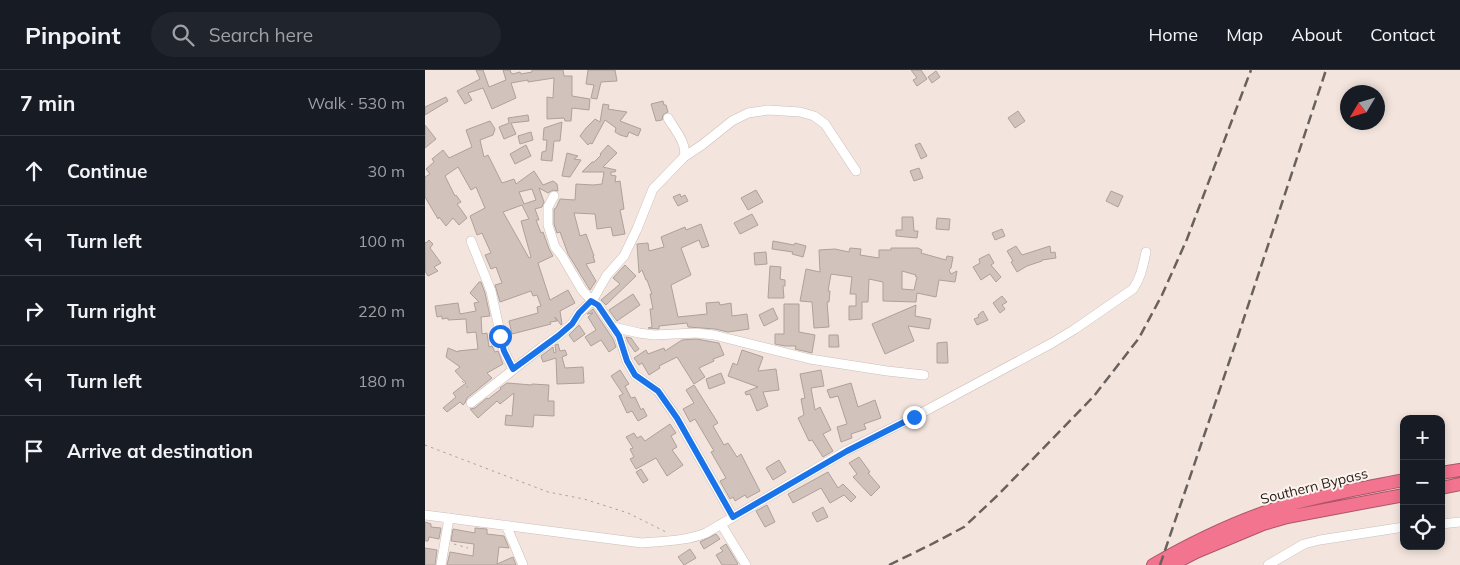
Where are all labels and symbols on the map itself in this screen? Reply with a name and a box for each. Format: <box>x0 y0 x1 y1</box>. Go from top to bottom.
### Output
north arrow <box>1340 85 1385 130</box>
route start <box>489 325 512 348</box>
route end <box>903 406 926 429</box>
street label: Southern Bypass <box>1258 464 1370 508</box>

